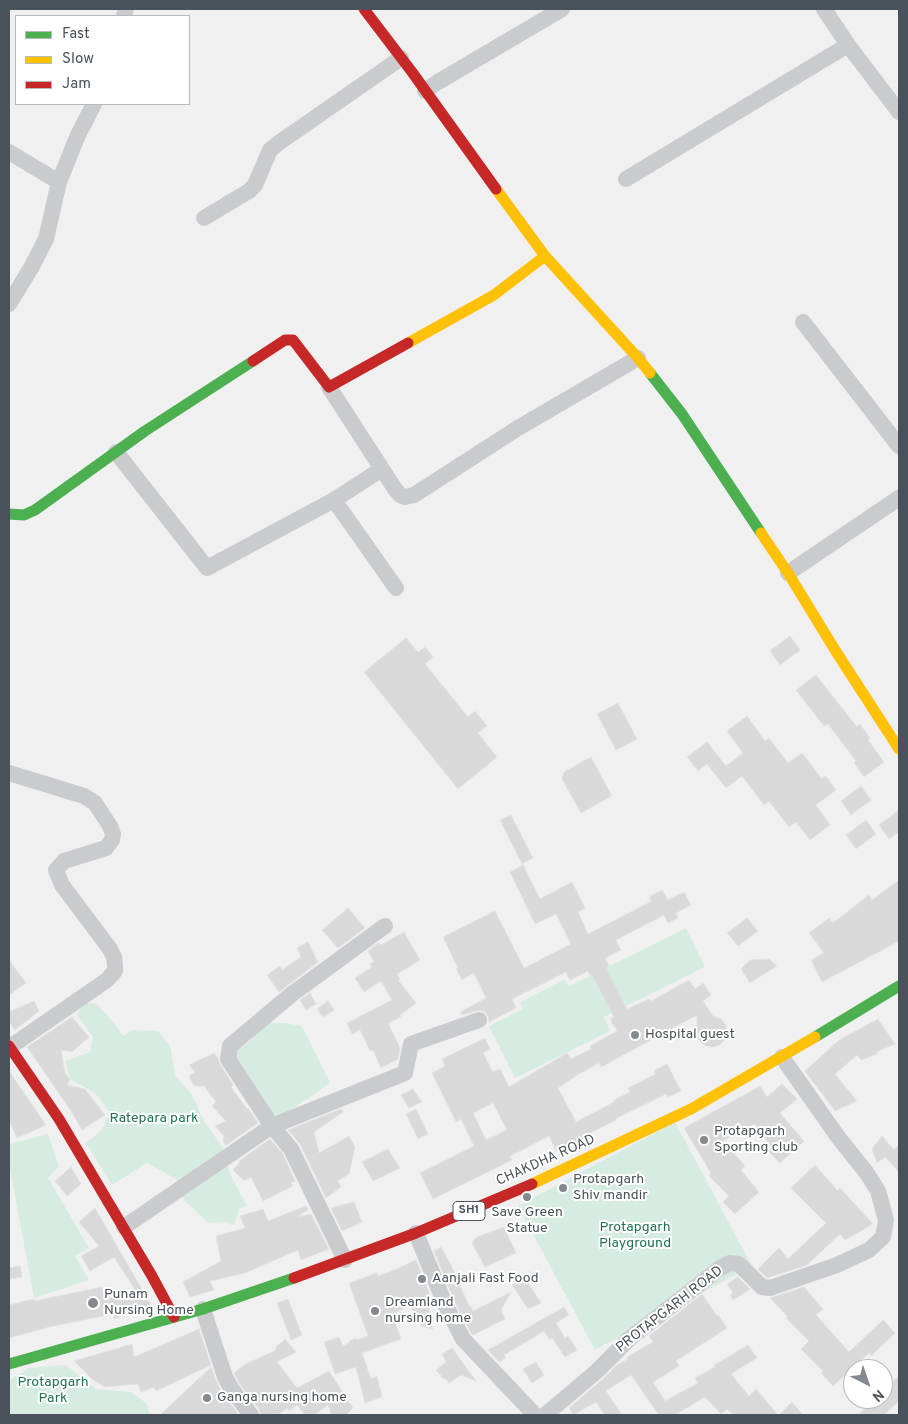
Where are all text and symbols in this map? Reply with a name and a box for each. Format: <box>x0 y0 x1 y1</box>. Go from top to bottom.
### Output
legend <box>15 15 190 105</box>
text: Fast <box>62 25 90 44</box>
text: Slow <box>62 50 94 69</box>
text: Jam <box>62 75 91 94</box>
place label: Hospital guest <box>645 1027 735 1043</box>
marker: Hospital guest <box>629 1029 641 1041</box>
park label: Ratepara park <box>109 1111 199 1127</box>
place label: Protapgarh Sporting club <box>714 1124 798 1156</box>
street label: CHAKDHA ROAD <box>494 1132 598 1190</box>
marker: Protapgarh Sporting club <box>698 1134 710 1146</box>
place label: Protapgarh Shiv mandir <box>573 1172 648 1204</box>
marker: Protapgarh Shiv mandir <box>557 1182 569 1194</box>
marker: Save Green Statue <box>521 1191 533 1203</box>
road number: SH1 <box>453 1202 485 1220</box>
place label: Save Green Statue <box>491 1205 563 1238</box>
park label: Protapgarh Playground <box>599 1220 671 1252</box>
street label: PROTAPGARH ROAD <box>613 1263 727 1357</box>
place label: Aanjali Fast Food <box>432 1271 539 1287</box>
marker: Aanjali Fast Food <box>416 1273 428 1285</box>
place label: Punam Nursing Home <box>104 1287 194 1320</box>
place label: Dreamland nursing home <box>385 1295 471 1328</box>
marker: Punam Nursing Home <box>86 1296 100 1310</box>
marker: Dreamland nursing home <box>369 1305 381 1317</box>
north arrow <box>843 1359 893 1409</box>
park label: Protapgarh Park <box>17 1375 89 1408</box>
text: N <box>868 1385 887 1405</box>
place label: Ganga nursing home <box>217 1390 347 1406</box>
marker: Ganga nursing home <box>201 1392 213 1404</box>

